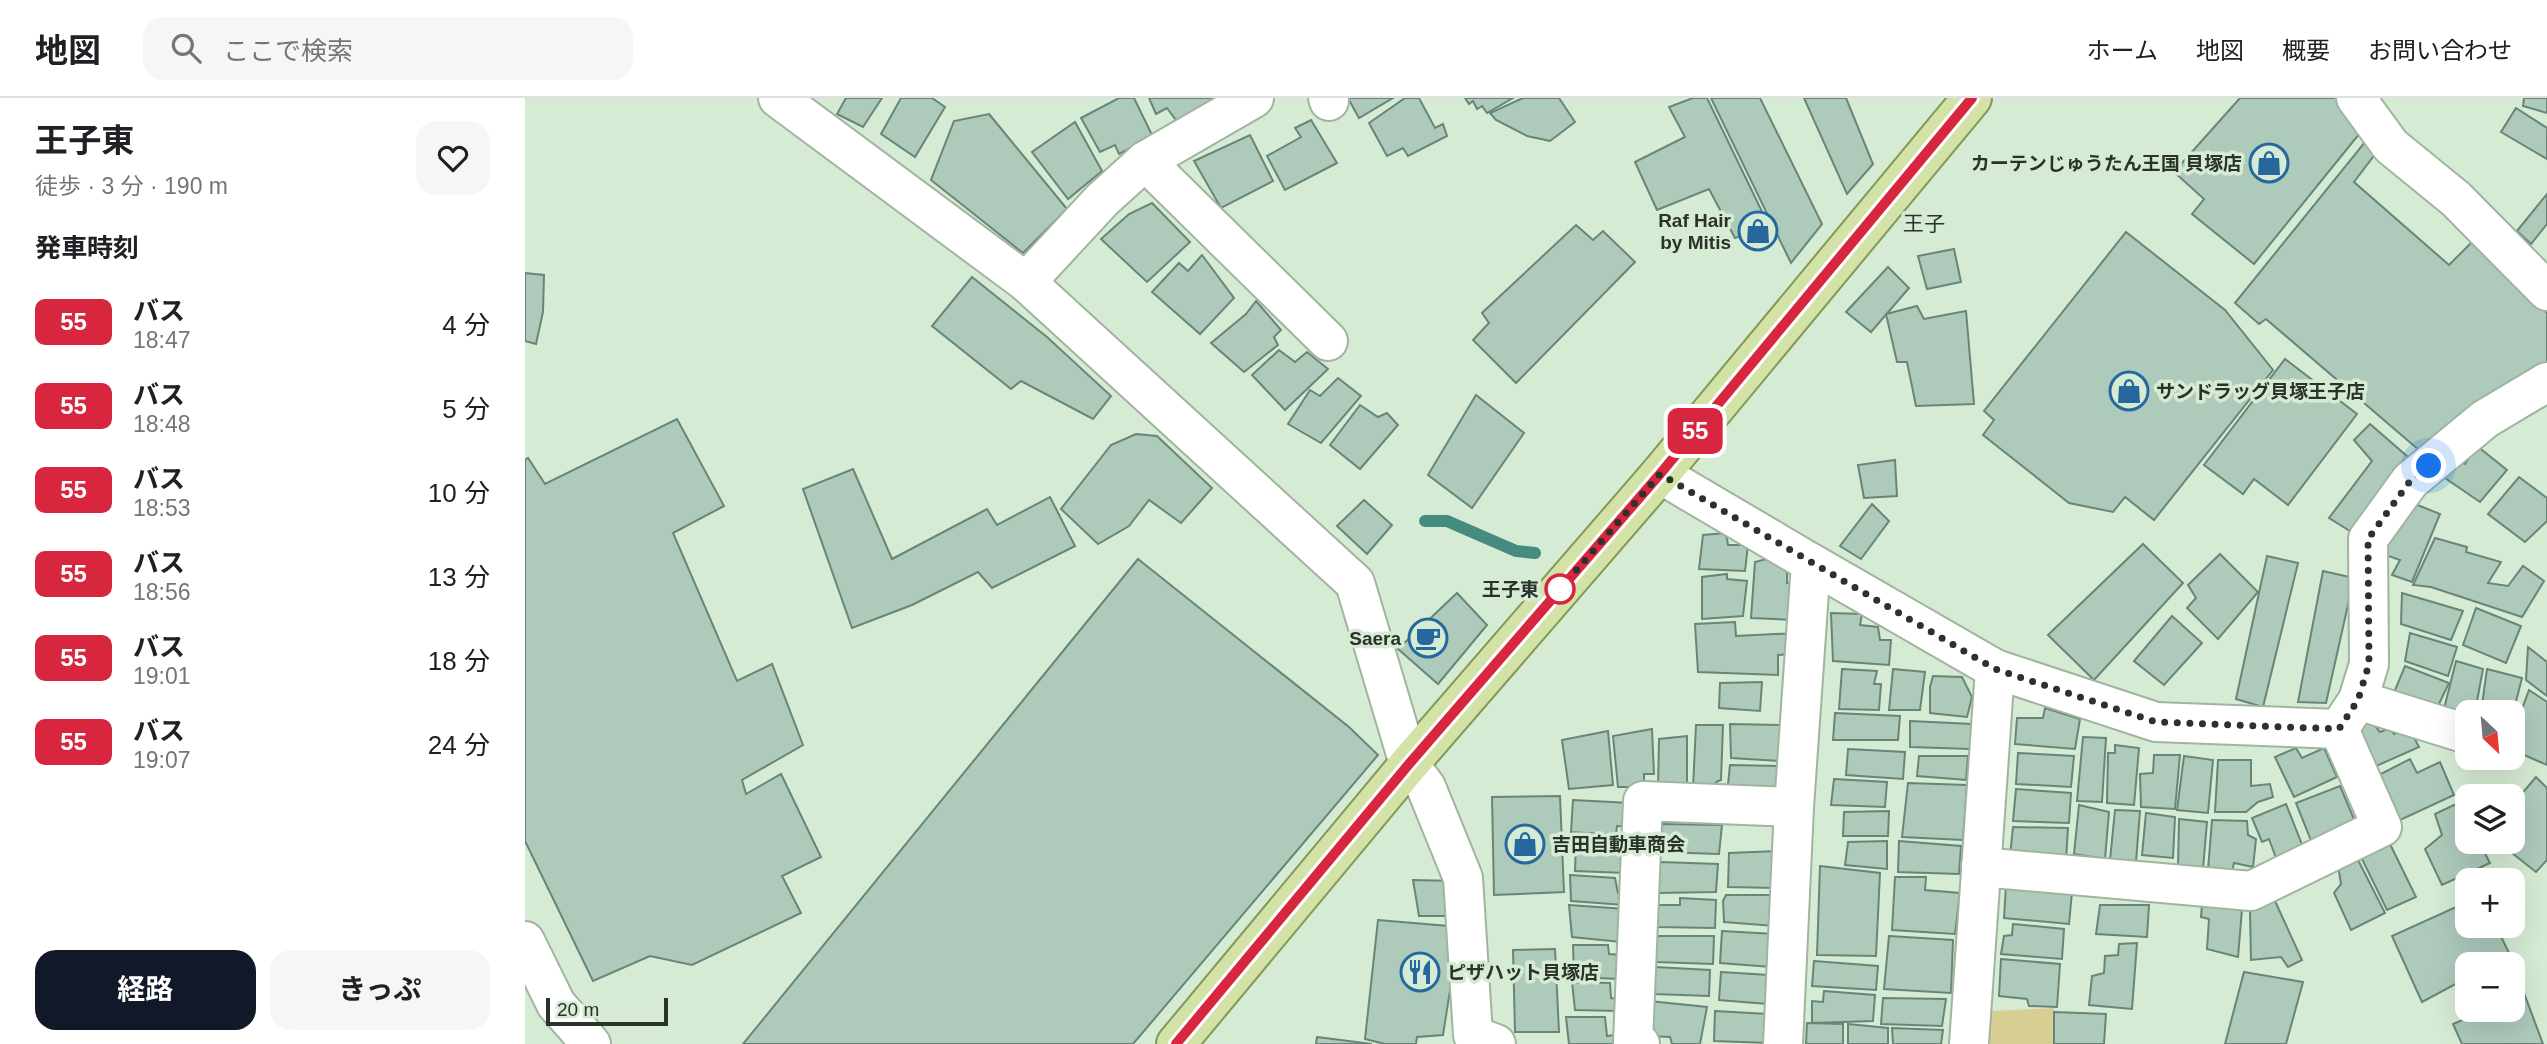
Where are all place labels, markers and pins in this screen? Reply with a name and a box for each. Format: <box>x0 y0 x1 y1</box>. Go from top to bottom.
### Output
shop icon: カーテンじゅうたん王国 貝塚店 <box>2248 142 2290 184</box>
place label: カーテンじゅうたん王国 貝塚店 <box>1971 153 2242 174</box>
place label: Raf Hair by Mitis <box>1658 210 1732 253</box>
shop icon: Raf Hair by Mitis <box>1737 210 1779 252</box>
shop icon: サンドラッグ貝塚王子店 <box>2108 370 2150 412</box>
place label: サンドラッグ貝塚王子店 <box>2156 381 2365 402</box>
marker: 王子東 <box>1545 574 1575 604</box>
place label: 王子東 <box>1482 579 1539 600</box>
cafe icon: Saera <box>1407 617 1449 659</box>
place label: Saera <box>1349 628 1401 649</box>
shop icon: 吉田自動車商会 <box>1504 823 1546 865</box>
place label: 吉田自動車商会 <box>1552 834 1685 855</box>
restaurant icon: ピザハット貝塚店 <box>1399 951 1441 993</box>
place label: ピザハット貝塚店 <box>1447 962 1599 983</box>

